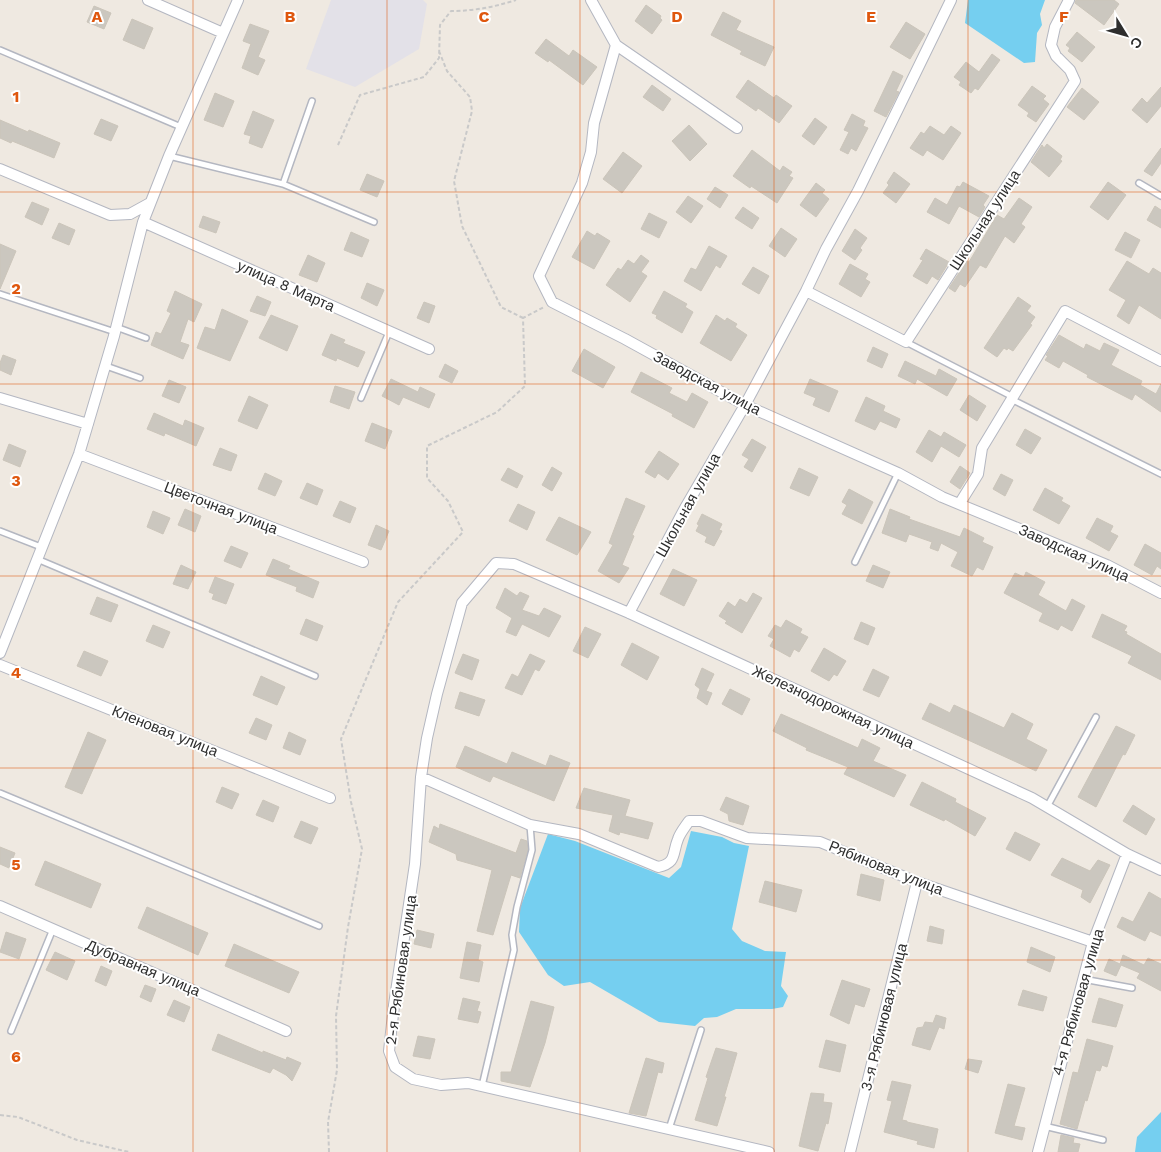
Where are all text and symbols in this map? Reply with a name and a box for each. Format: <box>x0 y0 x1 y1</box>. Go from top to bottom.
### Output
text: A <box>92 7 103 26</box>
text: B <box>285 7 296 26</box>
text: C <box>479 7 490 26</box>
text: D <box>671 7 683 26</box>
text: E <box>866 7 876 26</box>
text: F <box>1059 7 1069 26</box>
north arrow <box>1101 10 1151 60</box>
text: С <box>1127 34 1146 52</box>
text: 1 <box>13 87 19 106</box>
street label: Школьная улица <box>946 166 1025 274</box>
street label: улица 8 Марта <box>234 256 338 316</box>
text: 2 <box>11 279 21 298</box>
street label: Заводская улица <box>650 347 764 419</box>
street label: Школьная улица <box>652 449 724 560</box>
text: 3 <box>11 471 21 490</box>
street label: Цветочная улица <box>162 478 281 538</box>
street label: Заводская улица <box>1016 521 1133 586</box>
street label: Железнодорожная улица <box>749 662 917 753</box>
text: 4 <box>11 663 21 682</box>
street label: Кленовая улица <box>109 701 221 761</box>
street label: Рябиновая улица <box>826 837 946 899</box>
text: 5 <box>11 855 21 874</box>
street label: 2-я Рябиновая улица <box>382 893 421 1046</box>
street label: 4-я Рябиновая улица <box>1048 926 1108 1077</box>
street label: Дубравная улица <box>83 936 203 1000</box>
street label: 3-я Рябиновая улица <box>857 941 911 1093</box>
text: 6 <box>11 1047 21 1066</box>

